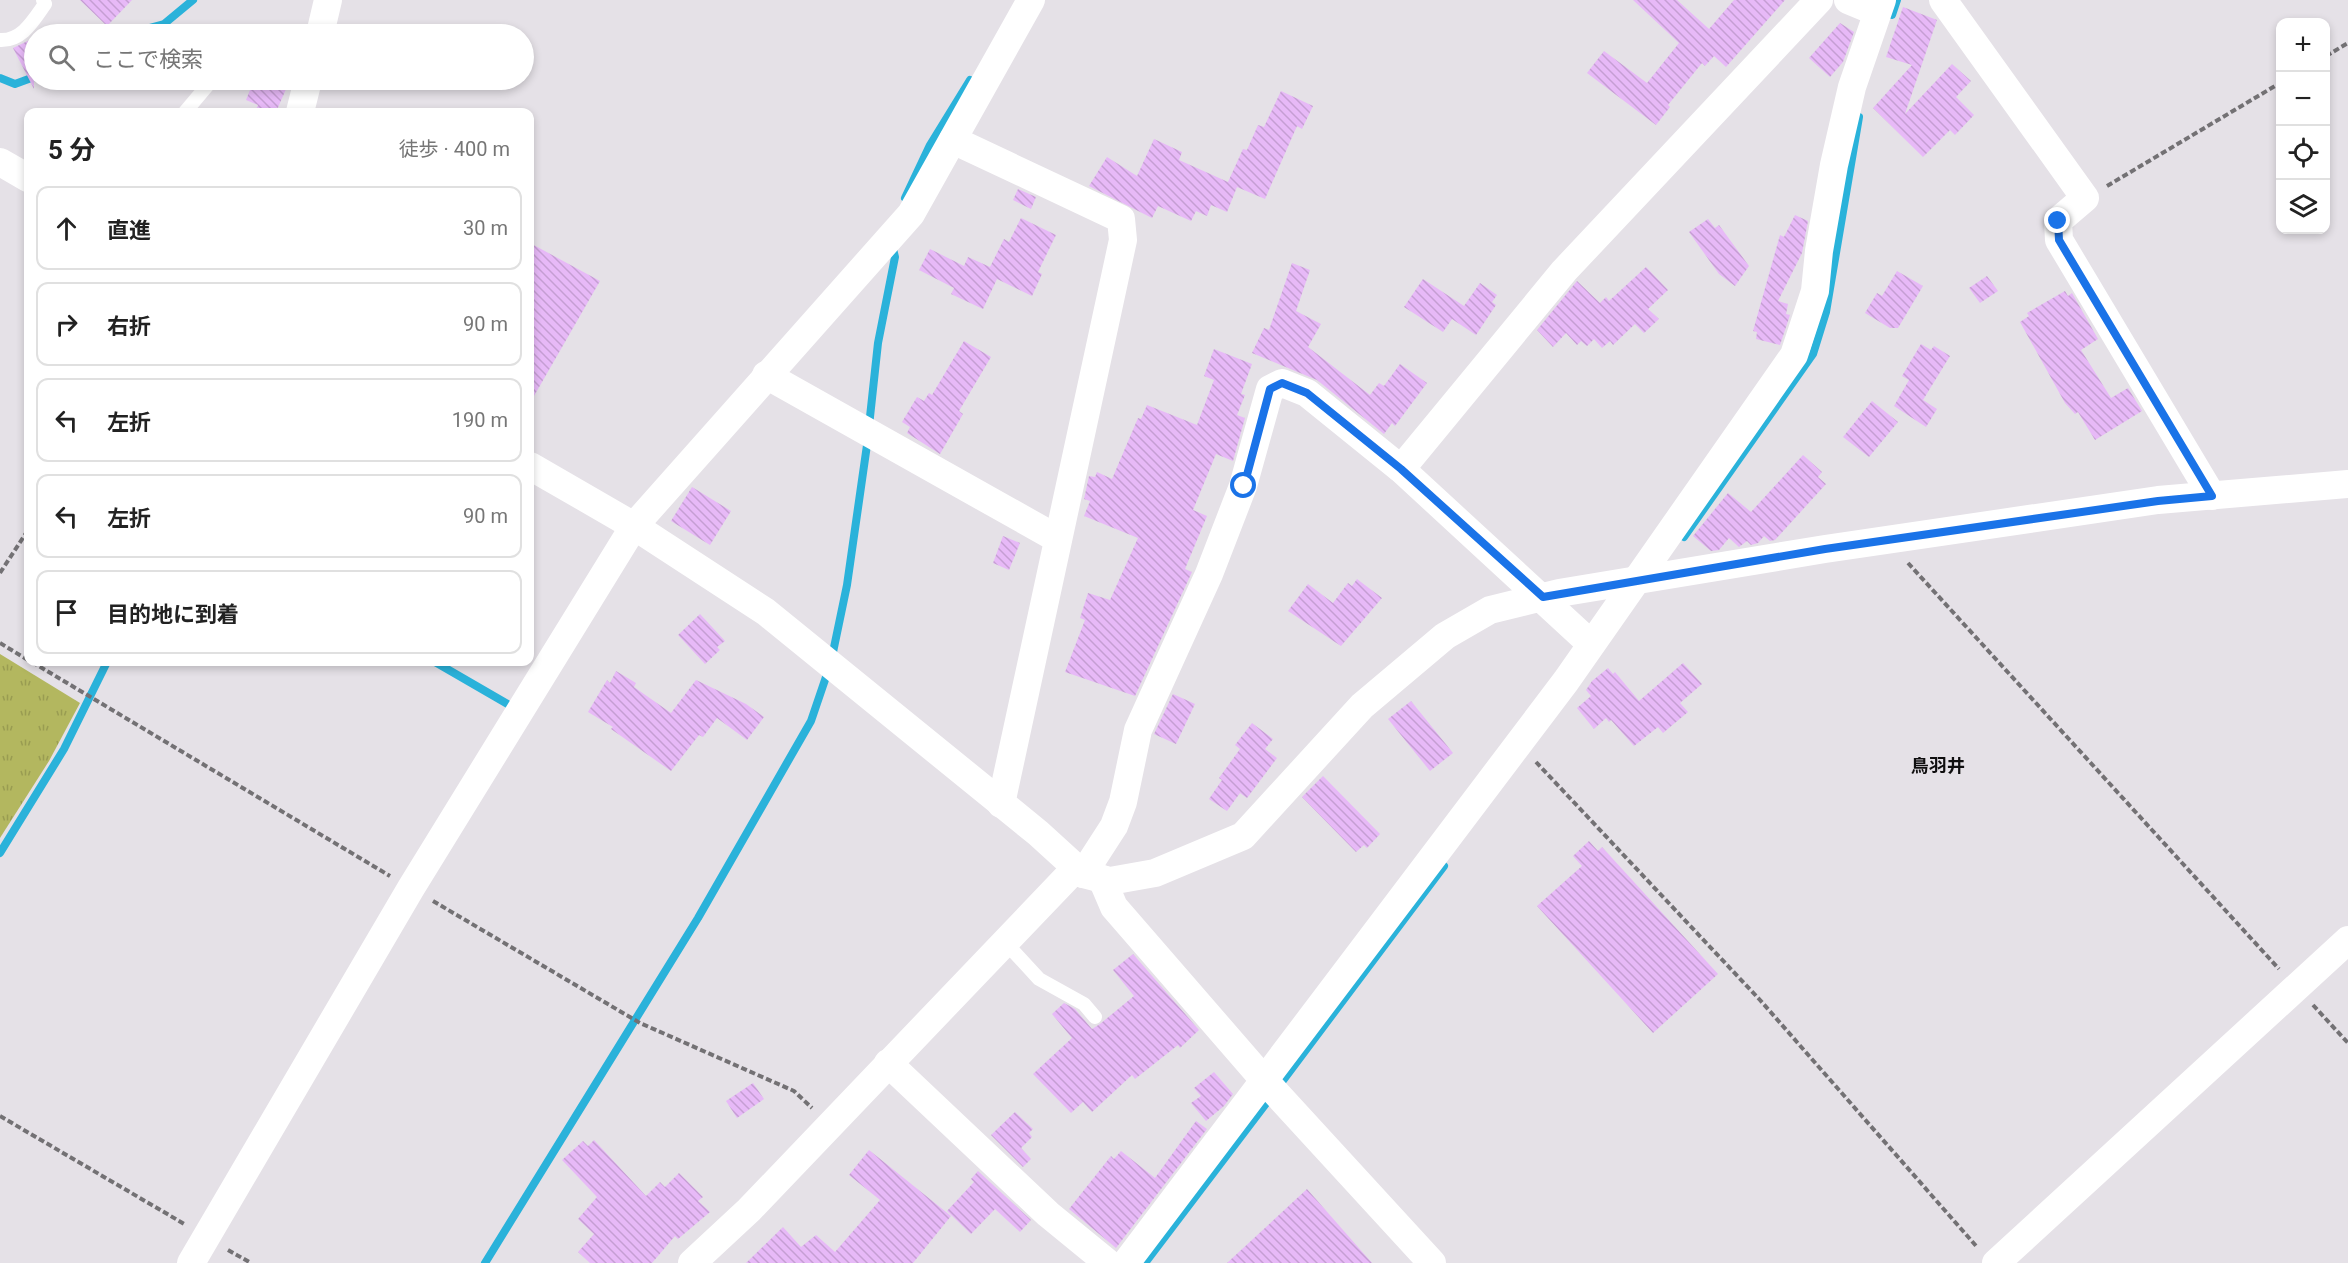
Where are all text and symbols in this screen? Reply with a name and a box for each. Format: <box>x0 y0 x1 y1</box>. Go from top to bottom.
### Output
map controls <box>2276 18 2330 234</box>
button: + <box>2276 18 2330 72</box>
search box <box>24 24 534 90</box>
icon: search <box>45 41 78 74</box>
text: ここで検索 <box>93 47 203 72</box>
button: − <box>2276 72 2330 126</box>
button: locate <box>2276 126 2330 180</box>
text: 5 分 <box>48 135 95 165</box>
text: 徒歩 · 400 m <box>399 137 510 161</box>
button: layers <box>2276 180 2330 234</box>
route end <box>2044 207 2070 233</box>
icon: ahead <box>50 212 83 245</box>
text: 30 m <box>463 216 508 240</box>
text: 直進 <box>107 218 151 243</box>
icon: right <box>50 308 83 341</box>
text: 90 m <box>463 312 508 336</box>
text: 右折 <box>107 314 151 339</box>
icon: left <box>50 404 83 437</box>
text: 190 m <box>452 408 508 432</box>
text: 左折 <box>107 410 151 435</box>
route start <box>1230 472 1256 498</box>
icon: left <box>50 500 83 533</box>
text: 90 m <box>463 504 508 528</box>
text: 左折 <box>107 506 151 531</box>
icon: arrive <box>50 596 83 629</box>
text: 目的地に到着 <box>107 602 239 627</box>
district label: 鳥羽井 <box>1911 755 1965 776</box>

